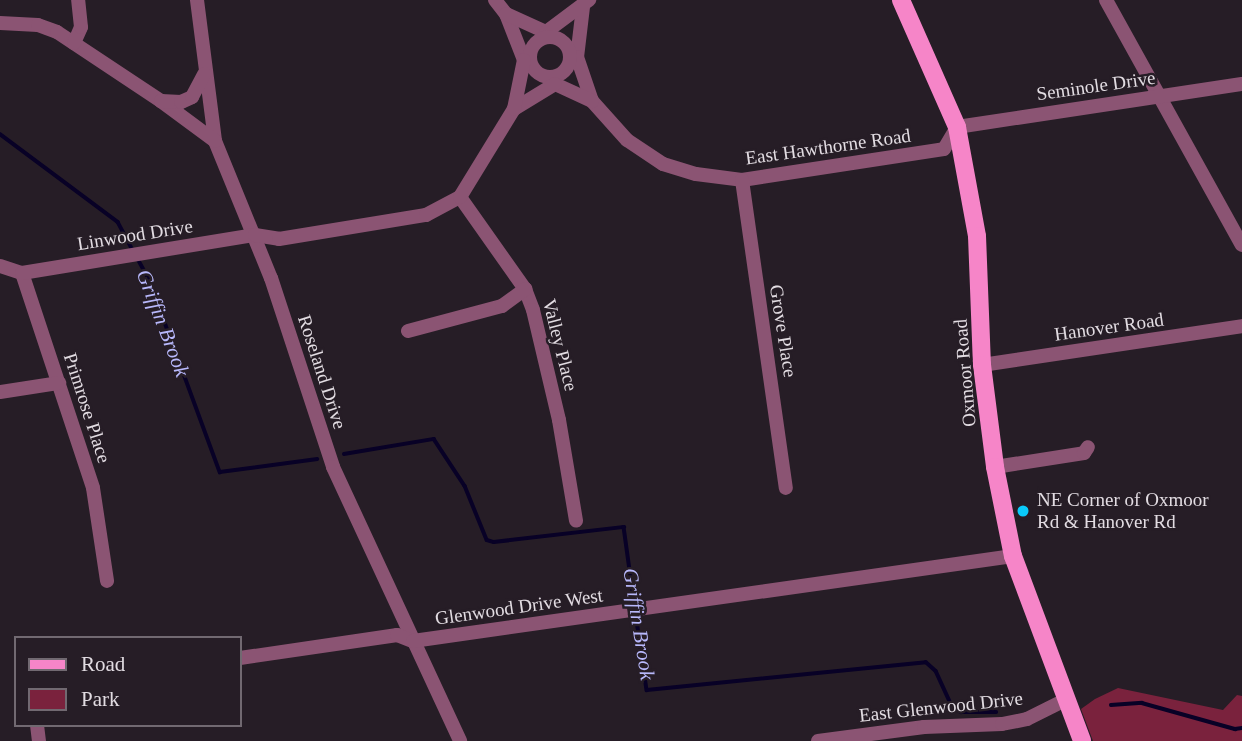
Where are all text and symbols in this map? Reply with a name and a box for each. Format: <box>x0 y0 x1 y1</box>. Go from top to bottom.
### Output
street label: Seminole Drive <box>1035 66 1157 106</box>
street label: East Hawthorne Road <box>744 124 912 170</box>
street label: Linwood Drive <box>76 215 194 255</box>
water label: Griffin Brook <box>131 266 195 380</box>
street label: Grove Place <box>764 283 802 379</box>
street label: Valley Place <box>538 296 582 394</box>
street label: Hanover Road <box>1053 308 1165 346</box>
street label: Roseland Drive <box>293 312 351 432</box>
street label: Oxmoor Road <box>949 318 981 428</box>
street label: Primrose Place <box>58 350 116 466</box>
place label: NE Corner of Oxmoor Rd & Hanover Rd <box>1037 489 1208 533</box>
marker: NE Corner of Oxmoor Rd & Hanover Rd <box>1015 503 1031 519</box>
water label: Griffin Brook <box>618 566 660 682</box>
street label: Glenwood Drive West <box>434 584 604 630</box>
legend <box>14 636 242 727</box>
text: Road <box>81 652 125 676</box>
text: Park <box>81 687 120 711</box>
street label: East Glenwood Drive <box>858 687 1024 727</box>

